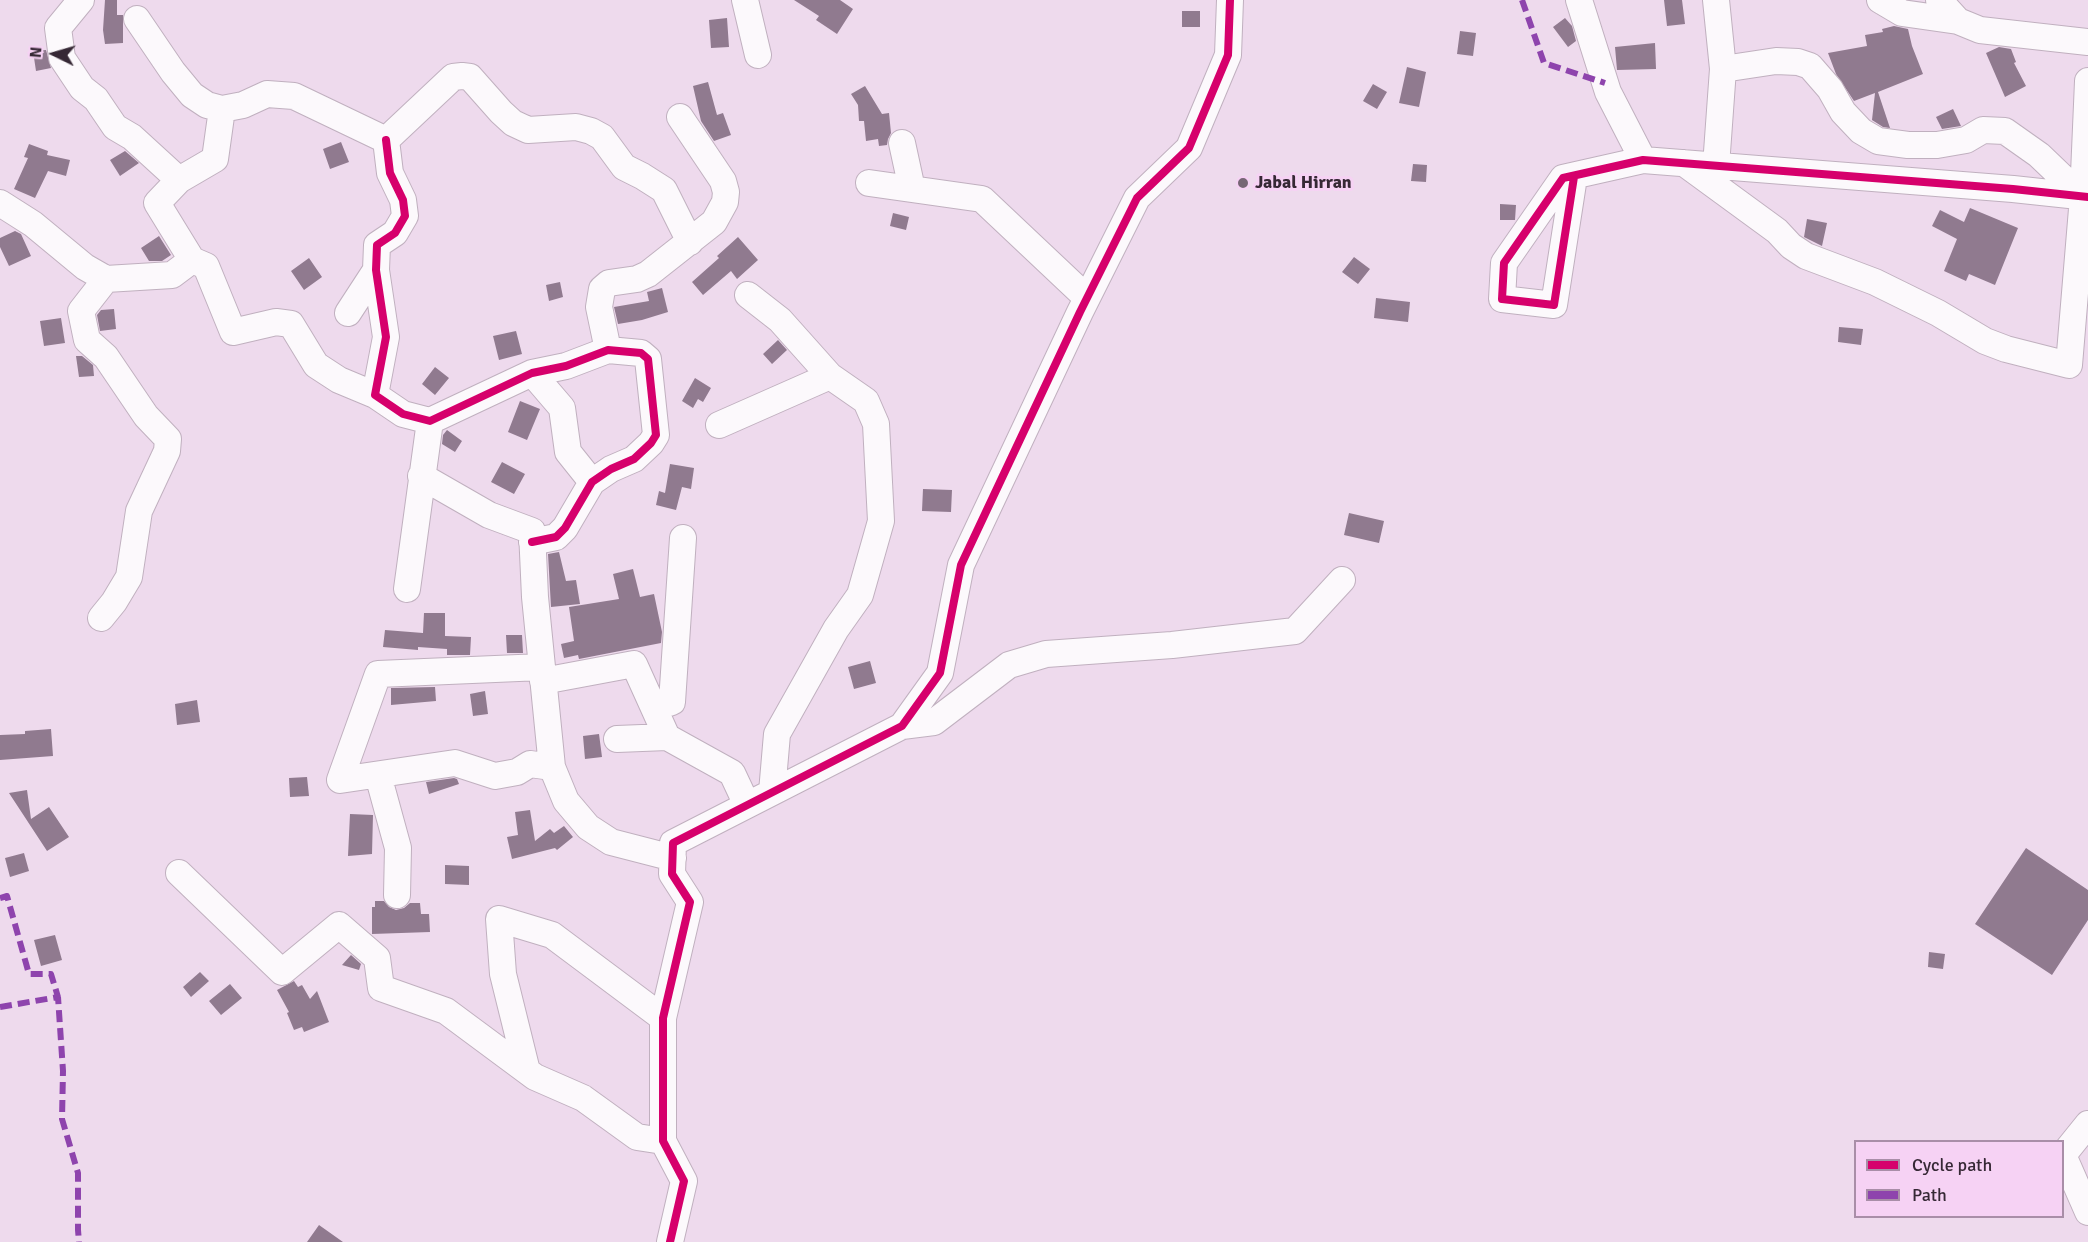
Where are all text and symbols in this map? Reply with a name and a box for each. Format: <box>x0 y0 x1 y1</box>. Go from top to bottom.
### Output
north arrow <box>24 24 84 84</box>
text: N <box>26 46 47 59</box>
place label: Jabal Hirran <box>1255 172 1352 194</box>
marker: Jabal Hirran <box>1236 176 1250 190</box>
legend <box>1854 1140 2064 1218</box>
text: Cycle path <box>1912 1154 1992 1176</box>
text: Path <box>1912 1184 1947 1206</box>

